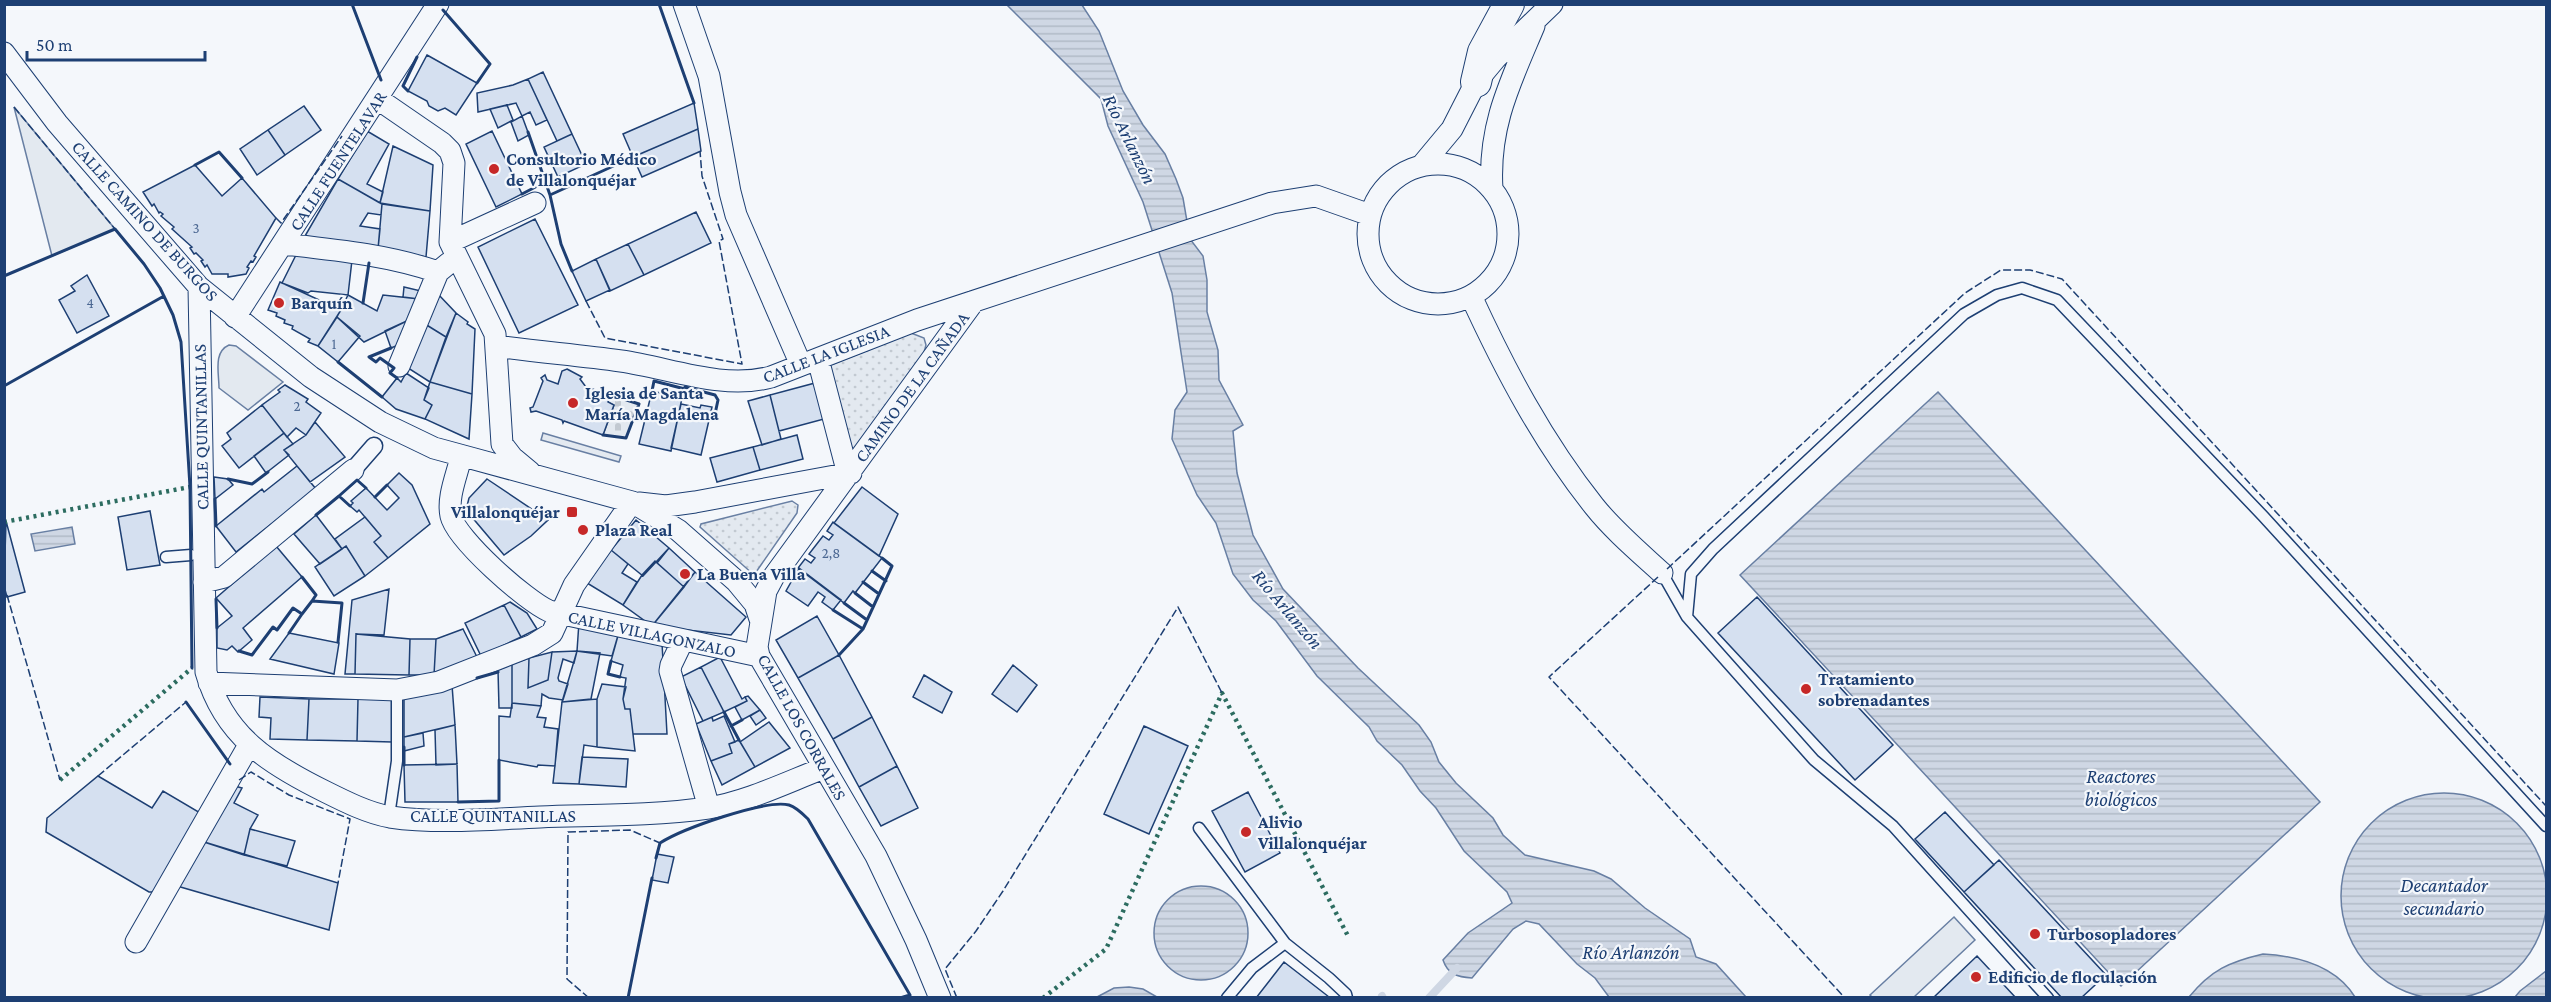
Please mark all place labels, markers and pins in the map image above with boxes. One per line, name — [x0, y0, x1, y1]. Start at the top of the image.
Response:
place label: Consultorio Médico de Villalonquéjar — [506, 149, 657, 191]
marker: Consultorio Médico de Villalonquéjar — [487, 162, 501, 176]
place label: Barquín — [291, 293, 353, 313]
marker: Barquín — [272, 296, 286, 310]
place label: Iglesia de Santa María Magdalena — [585, 383, 719, 424]
marker: Iglesia de Santa María Magdalena — [566, 396, 580, 410]
place label: Villalonquéjar — [450, 502, 560, 523]
marker: Villalonquéjar — [565, 505, 579, 519]
place label: Plaza Real — [595, 520, 673, 540]
marker: Plaza Real — [576, 523, 590, 537]
place label: La Buena Villa — [697, 564, 806, 584]
marker: La Buena Villa — [678, 567, 692, 581]
place label: Tratamiento sobrenadantes — [1818, 669, 1930, 710]
marker: Tratamiento sobrenadantes — [1799, 682, 1813, 696]
place label: Alivio Villalonquéjar — [1257, 812, 1367, 854]
marker: Alivio Villalonquéjar — [1239, 825, 1253, 839]
place label: Turbosopladores — [2047, 924, 2176, 944]
marker: Turbosopladores — [2028, 927, 2042, 941]
place label: Edificio de floculación — [1988, 967, 2158, 987]
marker: Edificio de floculación — [1969, 970, 1983, 984]

